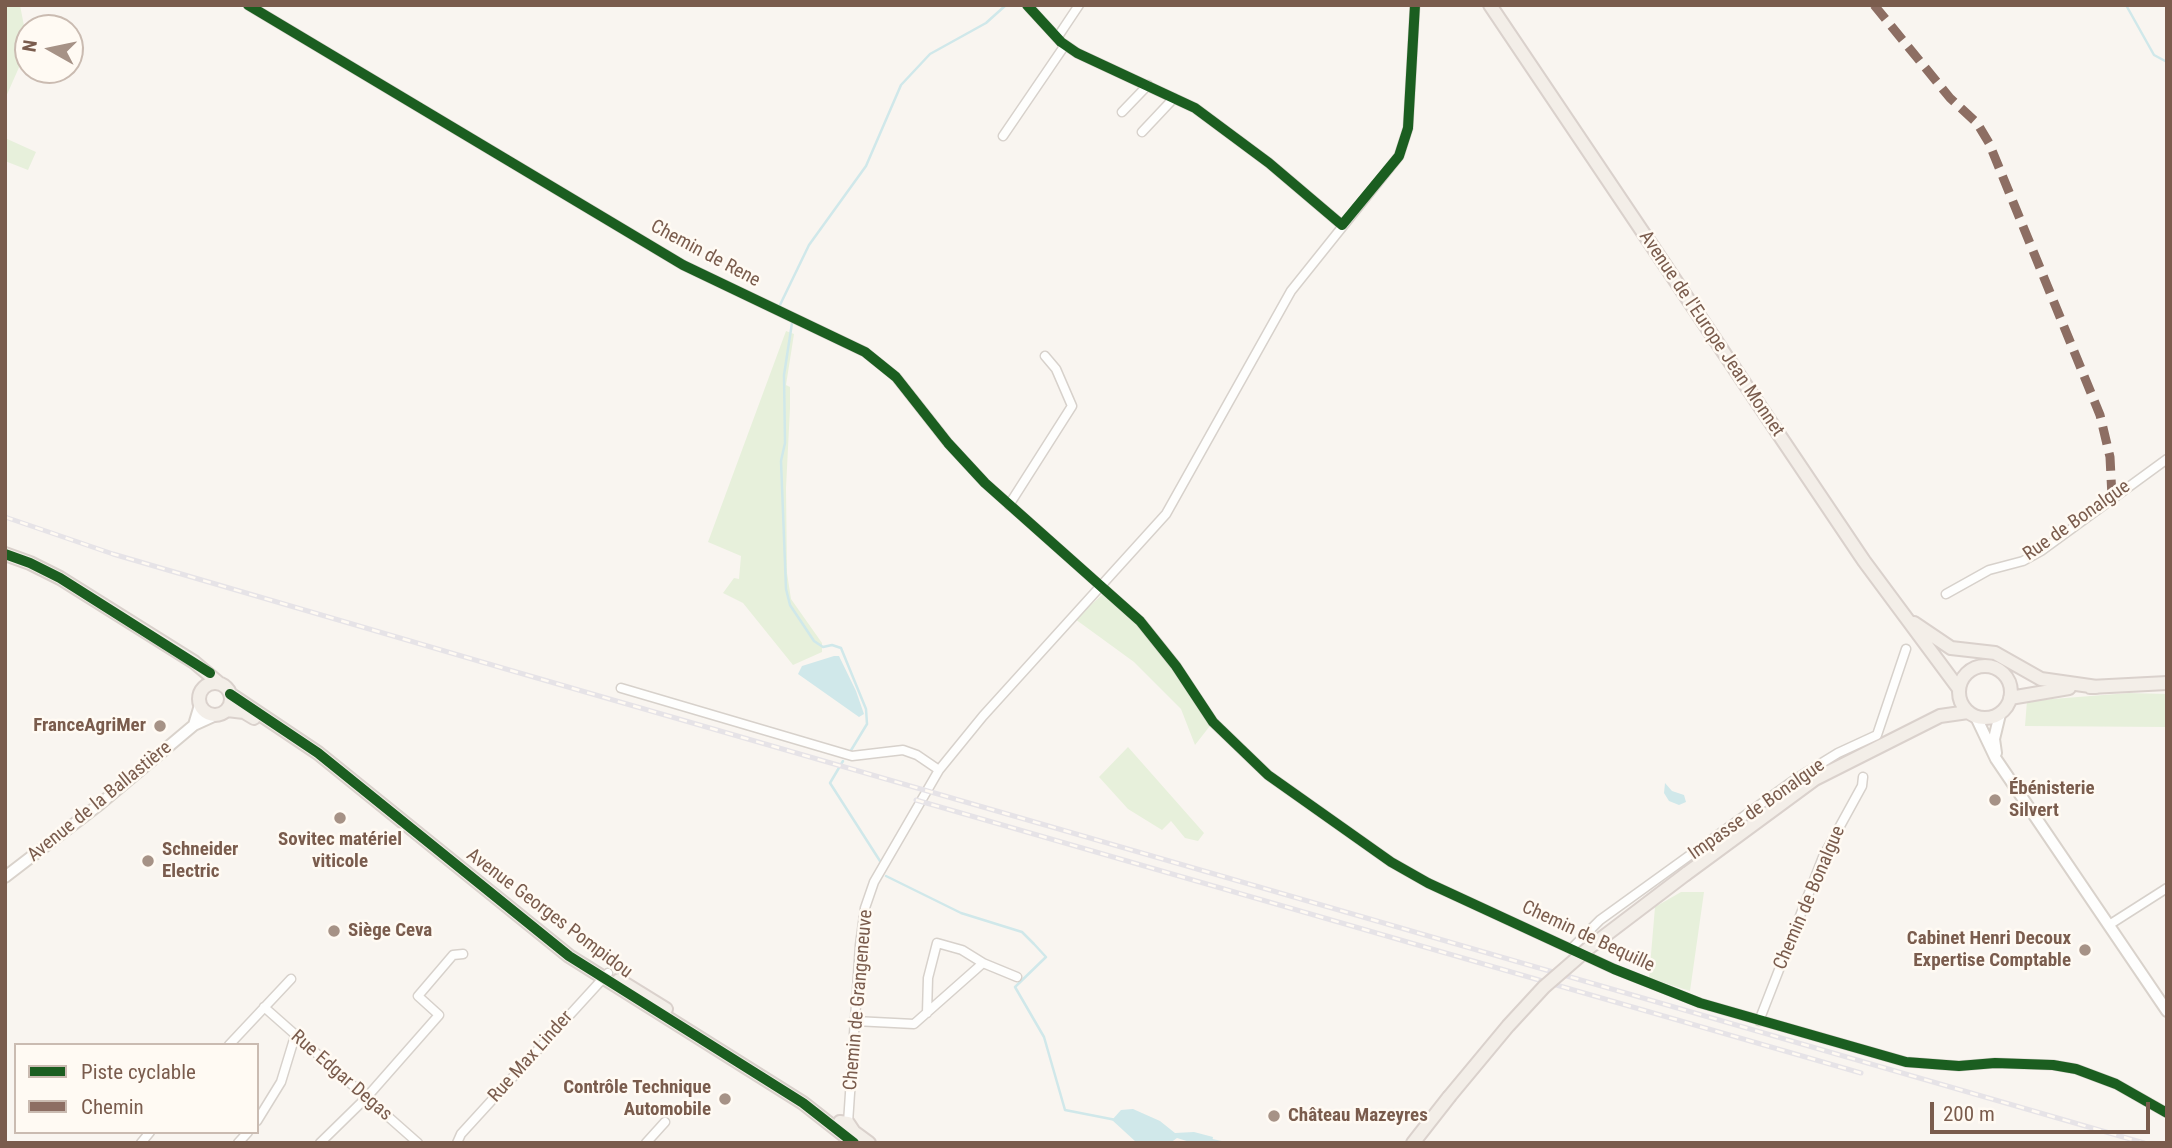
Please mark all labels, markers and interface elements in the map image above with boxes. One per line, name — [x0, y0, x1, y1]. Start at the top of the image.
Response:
north arrow — [14, 14, 84, 84]
text: N — [17, 38, 42, 54]
street label: Chemin de Rene — [646, 216, 764, 292]
street label: Avenue de l'Europe Jean Monnet — [1634, 227, 1788, 441]
street label: Rue de Bonalgue — [2019, 476, 2135, 566]
place label: FranceAgriMer — [33, 715, 146, 737]
marker: FranceAgriMer — [152, 718, 168, 734]
street label: Avenue de la Ballastière — [23, 737, 177, 867]
street label: Impasse de Bonalgue — [1685, 755, 1829, 865]
place label: Ébénisterie Silvert — [2009, 778, 2095, 822]
marker: Ébénisterie Silvert — [1987, 792, 2003, 808]
marker: Sovitec matériel viticole — [332, 810, 348, 826]
street label: Chemin de Bonalgue — [1769, 823, 1851, 973]
place label: Sovitec matériel viticole — [278, 829, 402, 873]
place label: Schneider Electric — [162, 839, 238, 883]
street label: Avenue Georges Pompidou — [462, 844, 636, 984]
marker: Schneider Electric — [140, 853, 156, 869]
street label: Chemin de Bequille — [1518, 896, 1658, 978]
street label: Chemin de Grangeneuve — [840, 909, 878, 1091]
place label: Siège Ceva — [348, 920, 432, 942]
marker: Siège Ceva — [326, 923, 342, 939]
place label: Cabinet Henri Decoux Expertise Comptable — [1907, 928, 2071, 972]
marker: Cabinet Henri Decoux Expertise Comptable — [2077, 942, 2093, 958]
street label: Rue Max Linder — [484, 1006, 578, 1108]
street label: Rue Edgar Degas — [286, 1026, 396, 1126]
legend — [14, 1043, 259, 1134]
text: Piste cyclable — [81, 1060, 196, 1084]
place label: Contrôle Technique Automobile — [563, 1077, 711, 1121]
scale bar — [1934, 1088, 2154, 1132]
marker: Contrôle Technique Automobile — [717, 1091, 733, 1107]
text: Chemin — [81, 1095, 144, 1119]
text: 200 m — [1943, 1102, 1995, 1126]
place label: Château Mazeyres — [1288, 1105, 1428, 1127]
marker: Château Mazeyres — [1266, 1108, 1282, 1124]

